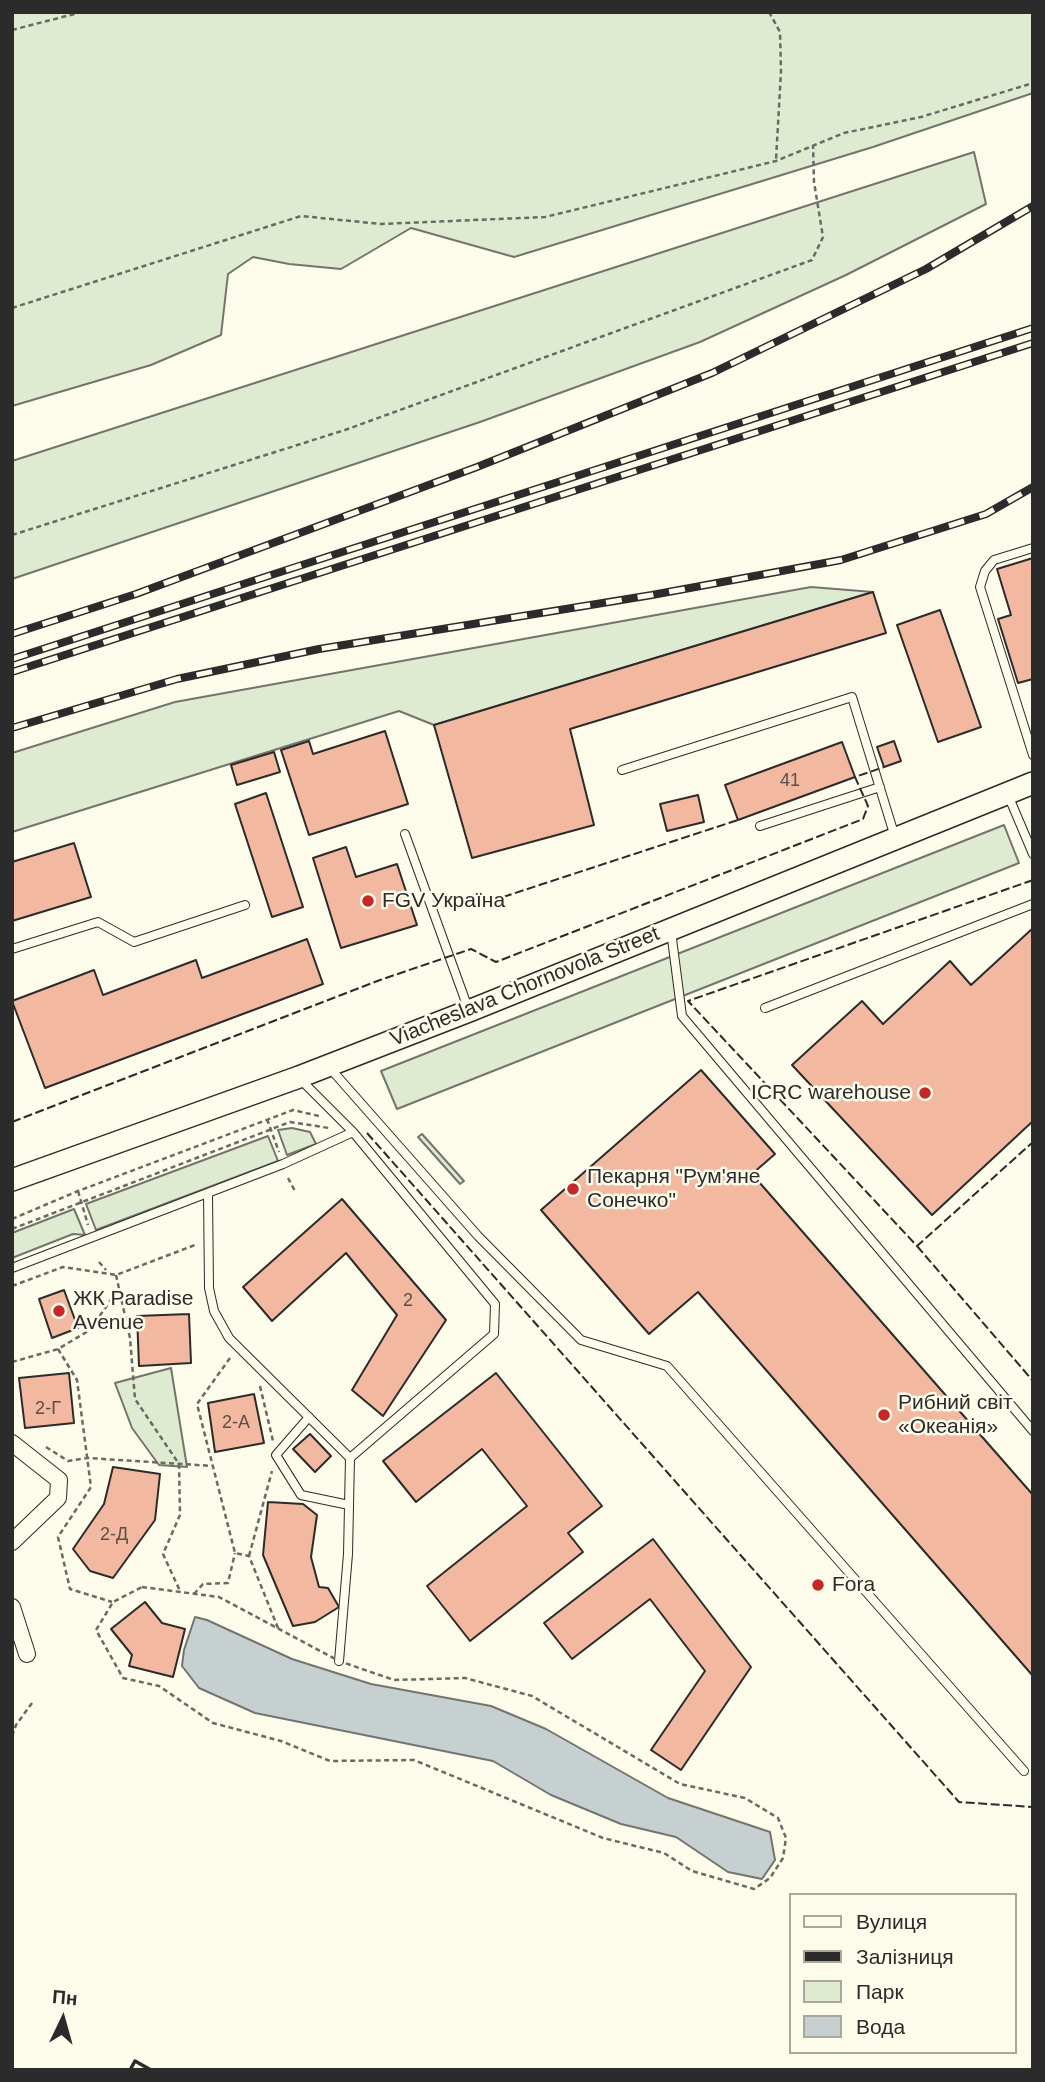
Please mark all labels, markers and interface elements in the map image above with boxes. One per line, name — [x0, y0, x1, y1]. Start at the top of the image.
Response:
house number: 41 — [780, 770, 800, 792]
place label: FGV Україна — [382, 888, 505, 914]
marker: FGV Україна — [360, 893, 376, 909]
street label: Viacheslava Chornovola Street — [387, 921, 663, 1053]
place label: ICRC warehouse — [751, 1080, 911, 1106]
marker: ICRC warehouse — [917, 1085, 933, 1101]
place label: Пекарня "Рум'яне Сонечко" — [587, 1164, 760, 1214]
marker: Пекарня "Рум'яне Сонечко" — [565, 1181, 581, 1197]
place label: ЖК Paradise Avenue — [73, 1286, 193, 1336]
house number: 2 — [403, 1290, 413, 1312]
marker: ЖК Paradise Avenue — [51, 1303, 67, 1319]
place label: Рибний світ «Океанія» — [898, 1390, 1013, 1440]
house number: 2-Г — [35, 1398, 61, 1420]
marker: Рибний світ «Океанія» — [876, 1407, 892, 1423]
house number: 2-А — [222, 1412, 250, 1434]
house number: 2-Д — [100, 1524, 128, 1546]
place label: Fora — [832, 1572, 875, 1598]
marker: Fora — [810, 1577, 826, 1593]
legend — [790, 1893, 1017, 2054]
text: Вулиця — [856, 1910, 927, 1933]
text: Залізниця — [856, 1945, 954, 1968]
text: Парк — [856, 1980, 904, 2003]
north arrow — [28, 1984, 98, 2054]
text: Пн — [51, 1986, 78, 2009]
text: Вода — [856, 2015, 905, 2038]

